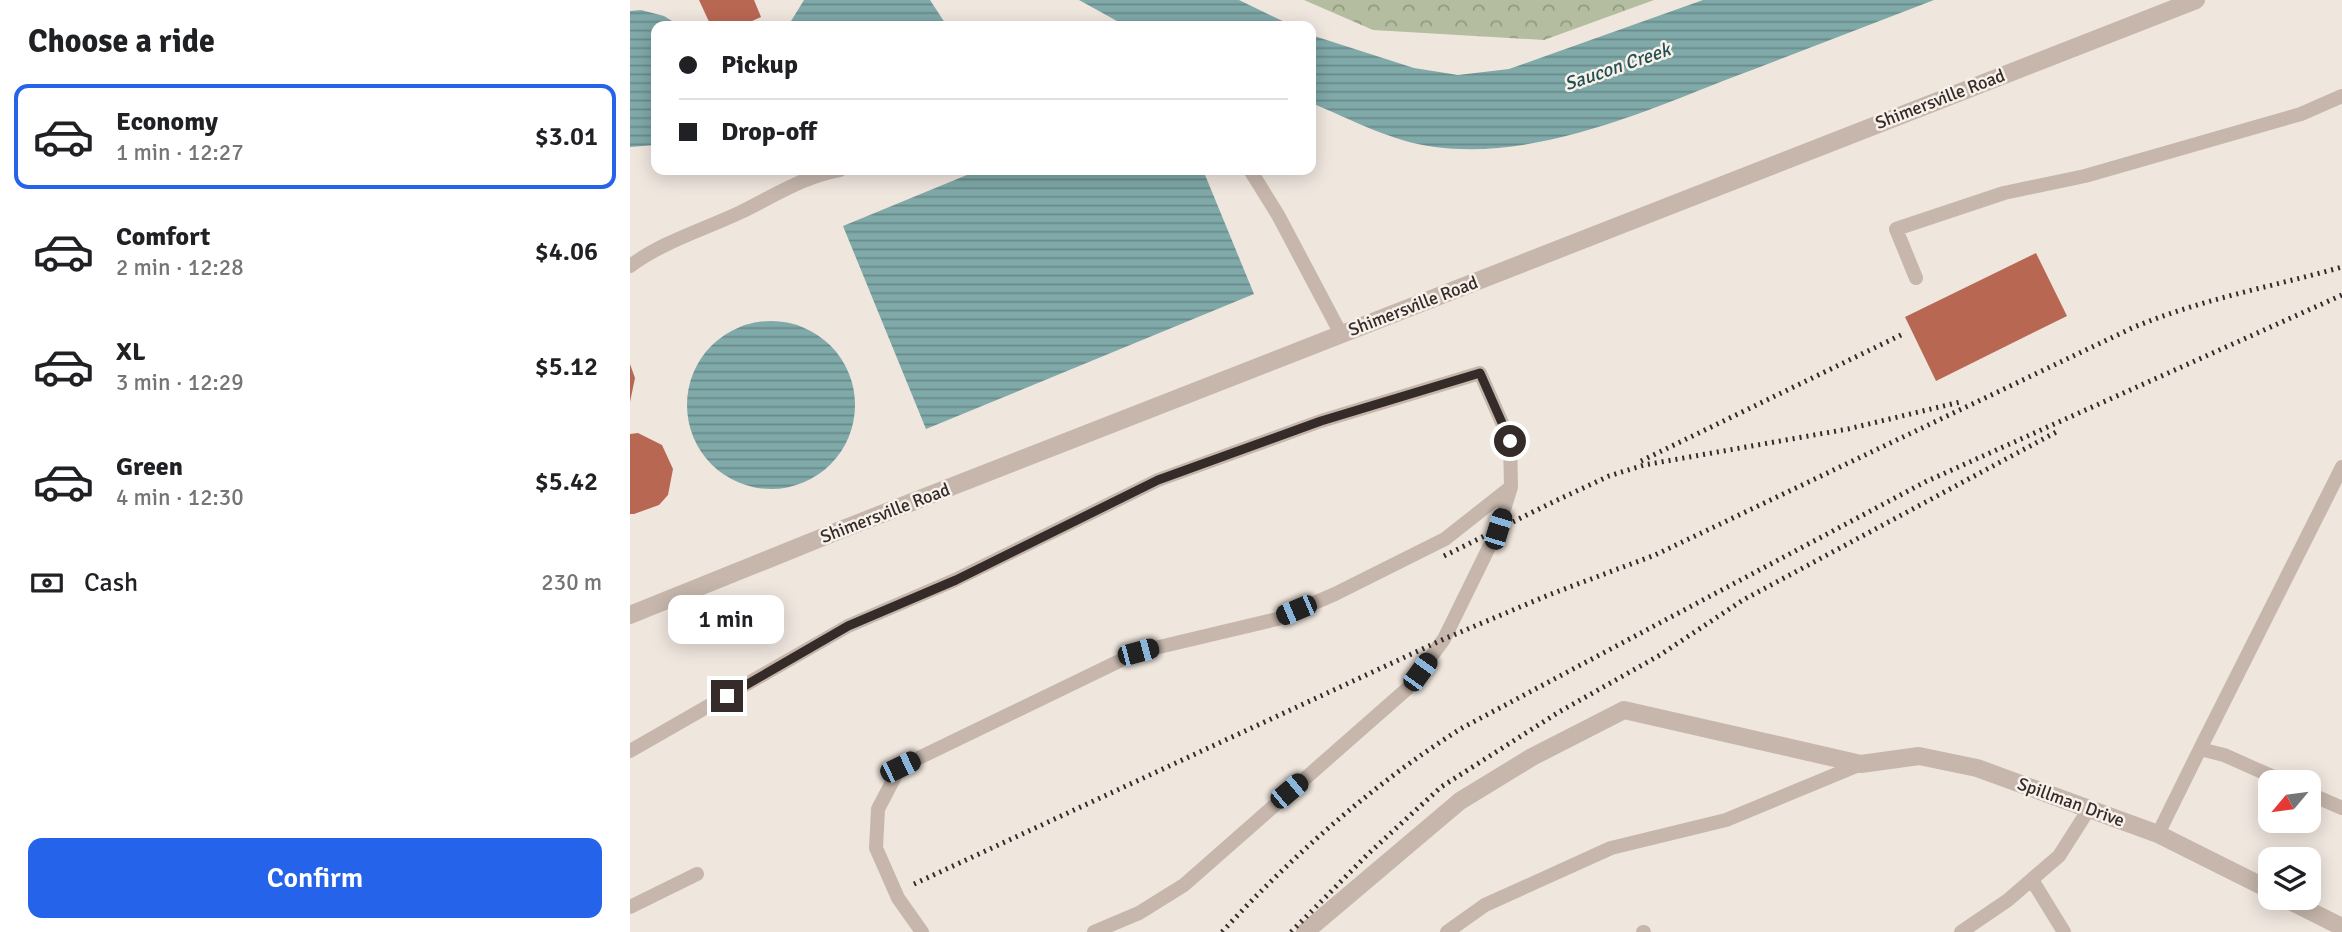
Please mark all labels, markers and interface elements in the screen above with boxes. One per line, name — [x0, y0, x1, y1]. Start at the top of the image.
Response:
text: Choose a ride — [28, 22, 215, 61]
water label: Saucon Creek — [1561, 37, 1675, 96]
text: Pickup — [721, 49, 798, 81]
street label: Shimersville Road — [1872, 64, 2008, 134]
icon: car — [32, 105, 95, 168]
text: Economy — [116, 106, 218, 138]
text: Drop-off — [721, 116, 817, 148]
text: $3.01 — [535, 121, 598, 153]
text: 1 min · 12:27 — [116, 138, 244, 167]
icon: car — [32, 220, 95, 283]
text: Comfort — [116, 221, 210, 253]
text: $4.06 — [535, 236, 598, 268]
text: 2 min · 12:28 — [116, 253, 244, 282]
street label: Shimersville Road — [1345, 271, 1481, 341]
icon: car — [32, 335, 95, 398]
text: XL — [116, 336, 146, 368]
text: $5.12 — [535, 351, 598, 383]
text: 3 min · 12:29 — [116, 368, 244, 397]
route start — [1494, 425, 1526, 457]
icon: car — [32, 450, 95, 513]
text: Green — [116, 451, 183, 483]
text: $5.42 — [535, 466, 598, 498]
street label: Shimersville Road — [817, 478, 953, 548]
text: 4 min · 12:30 — [116, 483, 244, 512]
car — [1482, 506, 1515, 552]
icon: cash — [28, 564, 66, 602]
text: Cash — [84, 567, 138, 599]
text: 230 m — [541, 568, 602, 597]
car — [1273, 592, 1320, 628]
callout: 1 min — [669, 594, 785, 644]
text: 1 min — [698, 605, 754, 634]
car — [1115, 636, 1162, 668]
car — [1400, 649, 1441, 695]
route end — [711, 680, 743, 712]
car — [877, 748, 924, 786]
car — [1267, 769, 1312, 813]
north arrow — [2258, 770, 2320, 833]
map controls — [2258, 770, 2321, 910]
street label: Spillman Drive — [2014, 772, 2128, 832]
button: Confirm — [28, 838, 602, 918]
button: layers — [2258, 847, 2321, 910]

